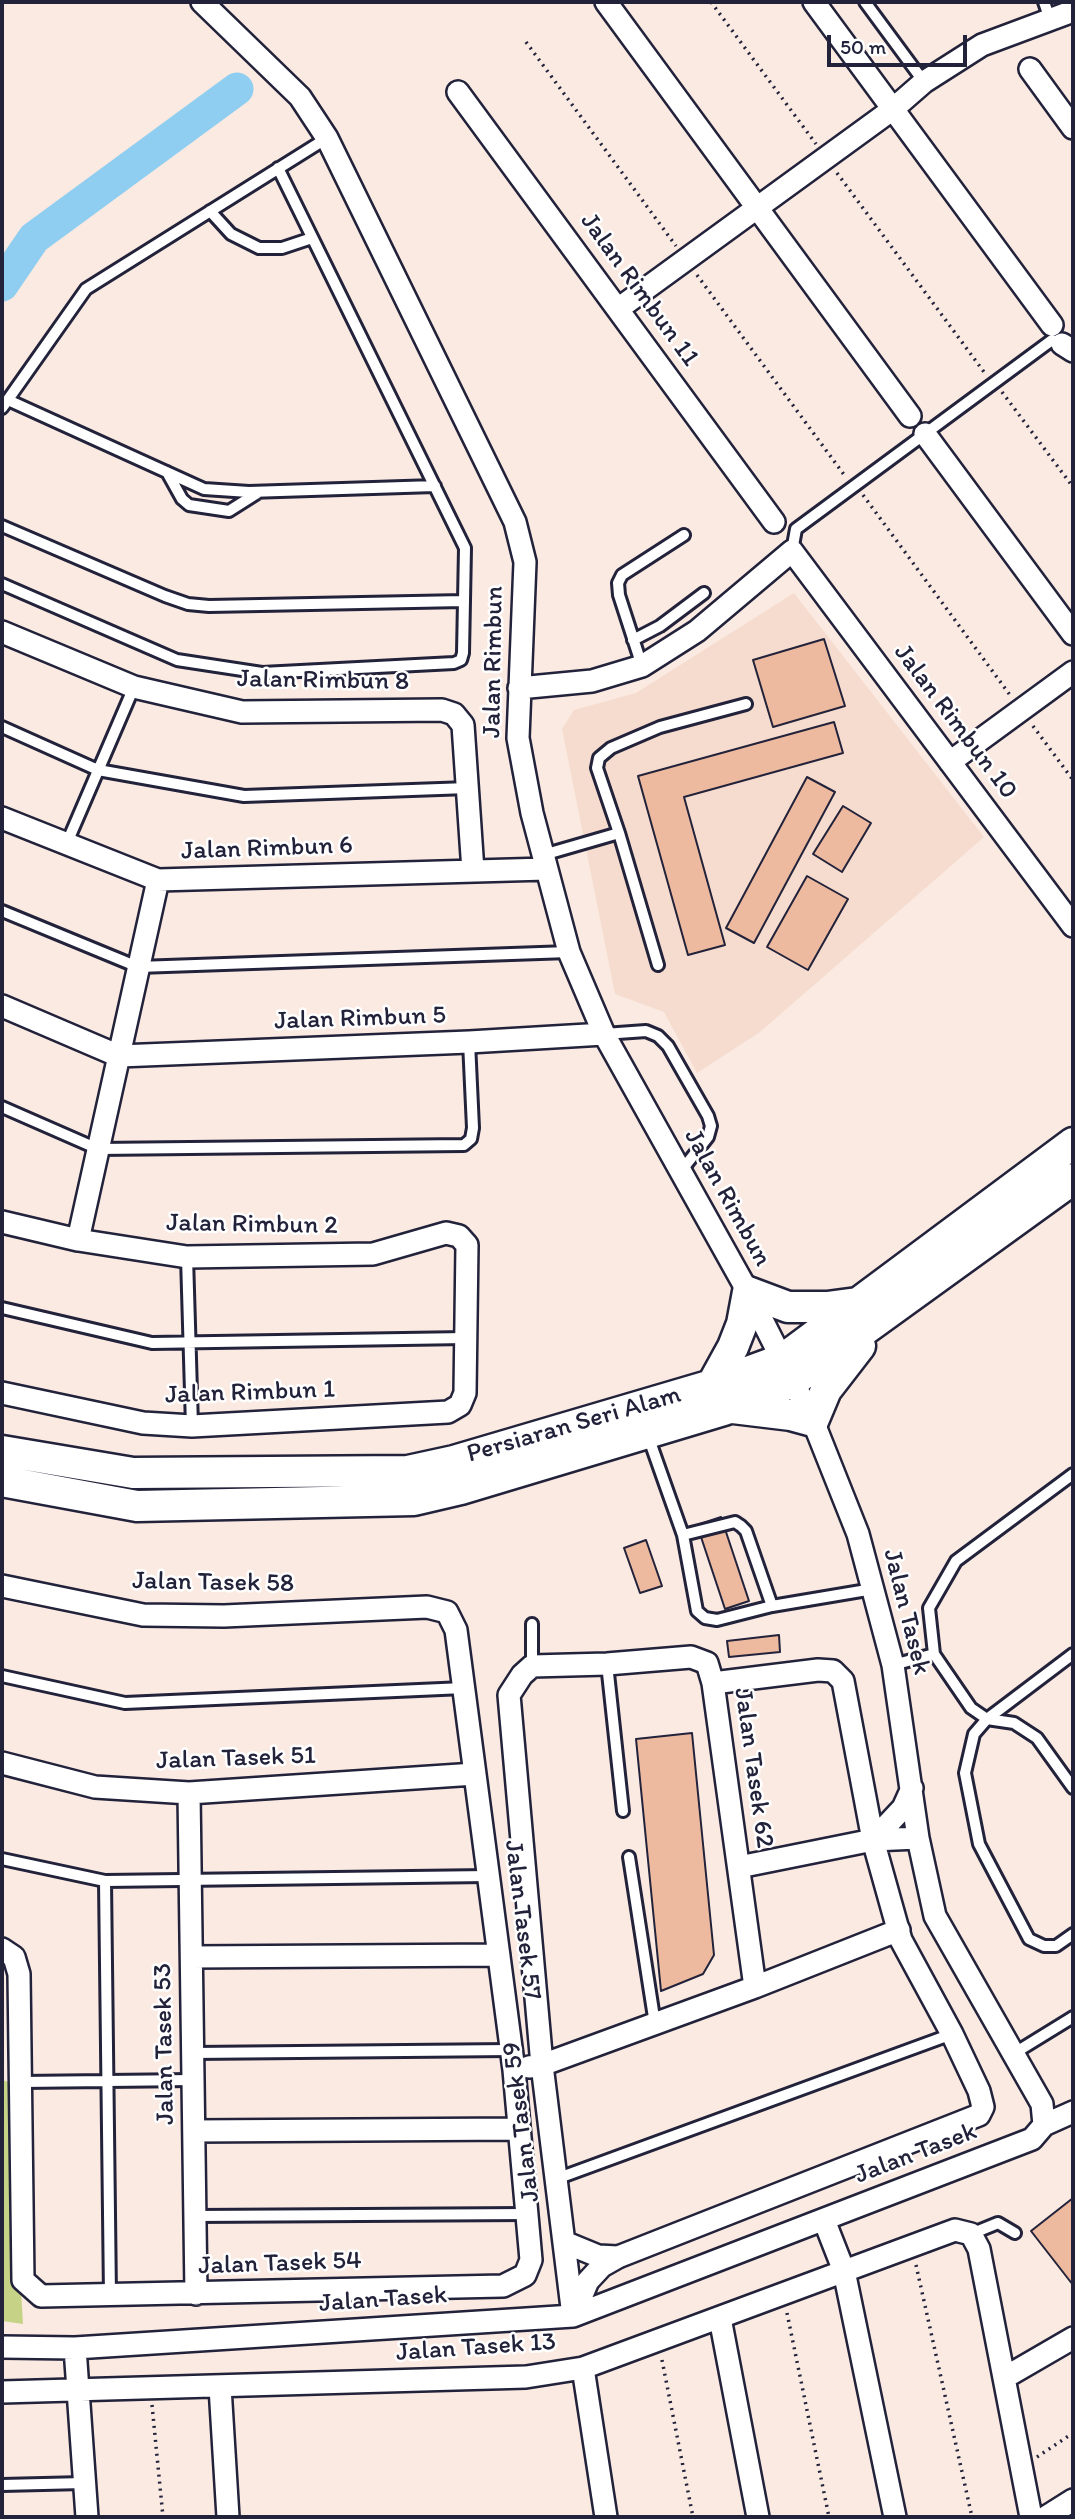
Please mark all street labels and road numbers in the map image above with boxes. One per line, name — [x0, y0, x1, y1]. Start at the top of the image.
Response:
street label: Jalan Rimbun 11 — [573, 207, 705, 373]
street label: Jalan Rimbun — [477, 586, 511, 738]
street label: Jalan Rimbun 10 — [887, 638, 1023, 806]
street label: Jalan Rimbun 8 — [237, 664, 409, 698]
street label: Jalan Rimbun 6 — [181, 830, 353, 868]
street label: Jalan Rimbun 5 — [274, 1000, 446, 1038]
street label: Jalan Rimbun — [676, 1124, 778, 1272]
street label: Jalan Rimbun 2 — [166, 1208, 338, 1242]
street label: Jalan Rimbun 1 — [164, 1374, 336, 1412]
street label: Persiaran Seri Alam — [463, 1380, 685, 1470]
street label: Jalan Tasek — [875, 1546, 937, 1678]
street label: Jalan Tasek 58 — [132, 1566, 294, 1600]
street label: Jalan Tasek 62 — [726, 1686, 780, 1850]
street label: Jalan Tasek 51 — [156, 1741, 316, 1777]
street label: Jalan Tasek 57 — [497, 1838, 547, 2002]
street label: Jalan Tasek 53 — [148, 1963, 182, 2125]
street label: Jalan Tasek 59 — [497, 2040, 547, 2204]
street label: Jalan Tasek — [851, 2116, 981, 2192]
street label: Jalan Tasek 54 — [198, 2246, 362, 2282]
street label: Jalan Tasek — [318, 2280, 448, 2320]
street label: Jalan Tasek 13 — [395, 2327, 557, 2369]

